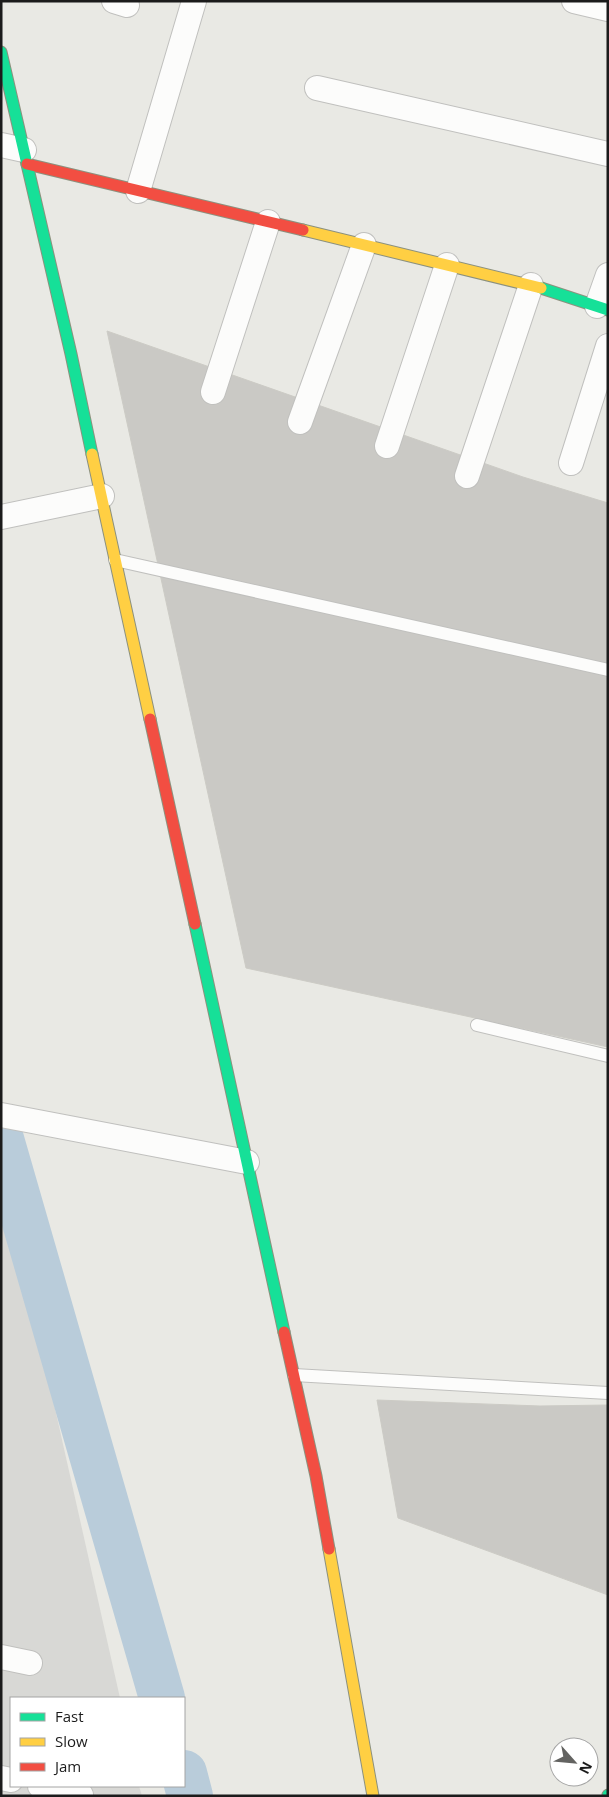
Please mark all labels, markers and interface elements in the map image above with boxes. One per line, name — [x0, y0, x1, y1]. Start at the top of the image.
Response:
legend — [10, 1697, 185, 1787]
text: Fast — [55, 1706, 84, 1726]
text: Slow — [55, 1731, 88, 1751]
north arrow — [549, 1737, 599, 1787]
text: Jam — [53, 1756, 81, 1776]
text: N — [575, 1759, 597, 1778]

